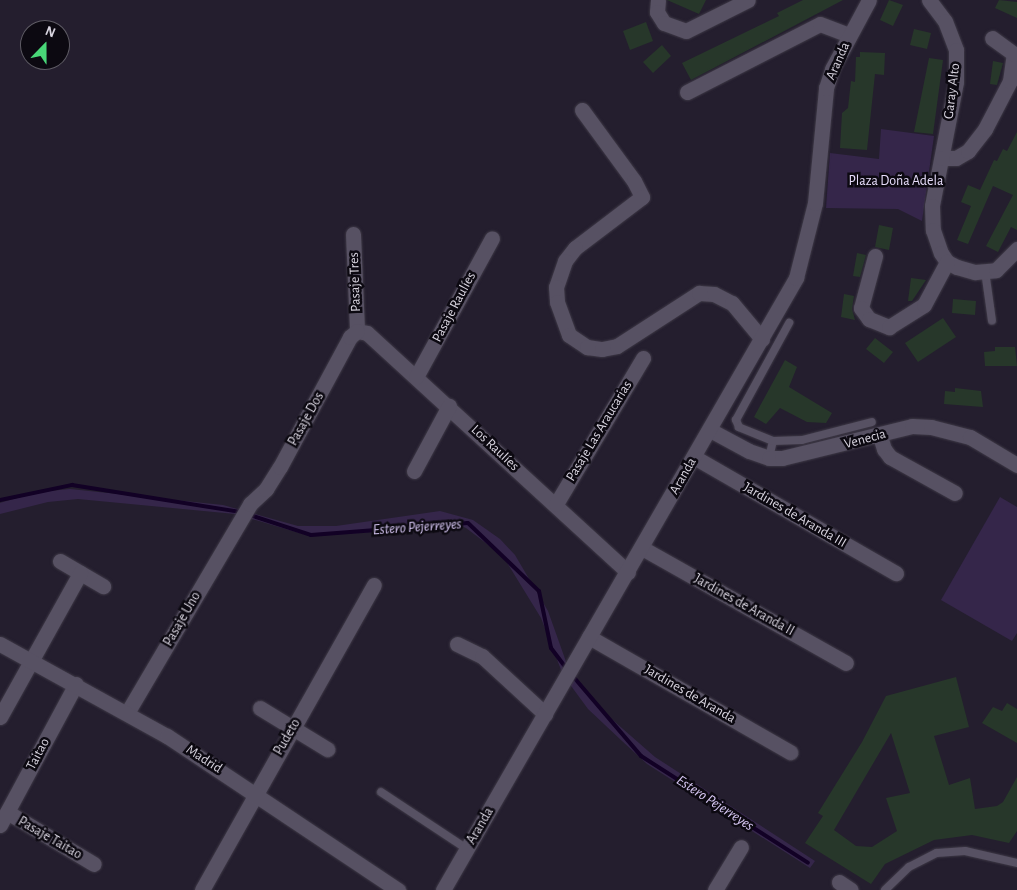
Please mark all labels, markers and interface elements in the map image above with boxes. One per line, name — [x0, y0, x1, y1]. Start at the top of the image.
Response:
north arrow — [20, 20, 70, 70]
text: N — [43, 24, 57, 40]
street label: Aranda — [822, 39, 854, 83]
street label: Garay Alto — [940, 62, 964, 120]
park label: Plaza Doña Adela — [848, 173, 944, 189]
street label: Pasaje Tres — [346, 252, 364, 312]
street label: Pasaje Raulíes — [428, 269, 480, 345]
street label: Pasaje Las Araucarias — [562, 378, 636, 484]
street label: Pasaje Dos — [284, 389, 328, 449]
street label: Los Raulíes — [467, 422, 523, 474]
street label: Venecia — [842, 425, 888, 453]
street label: Aranda — [666, 455, 700, 497]
street label: Jardines de Aranda III — [741, 479, 849, 551]
water label: Estero Pejerreyes — [372, 515, 462, 539]
street label: Jardines de Aranda II — [691, 570, 797, 640]
street label: Pasaje Uno — [160, 589, 204, 649]
street label: Jardines de Aranda — [641, 661, 739, 727]
street label: Pudeto — [270, 716, 304, 758]
street label: Taitao — [23, 735, 53, 773]
street label: Madrid — [183, 741, 225, 777]
water label: Estero Pejerreyes — [673, 771, 757, 835]
street label: Aranda — [463, 805, 497, 847]
street label: Pasaje Taitao — [15, 813, 85, 863]

